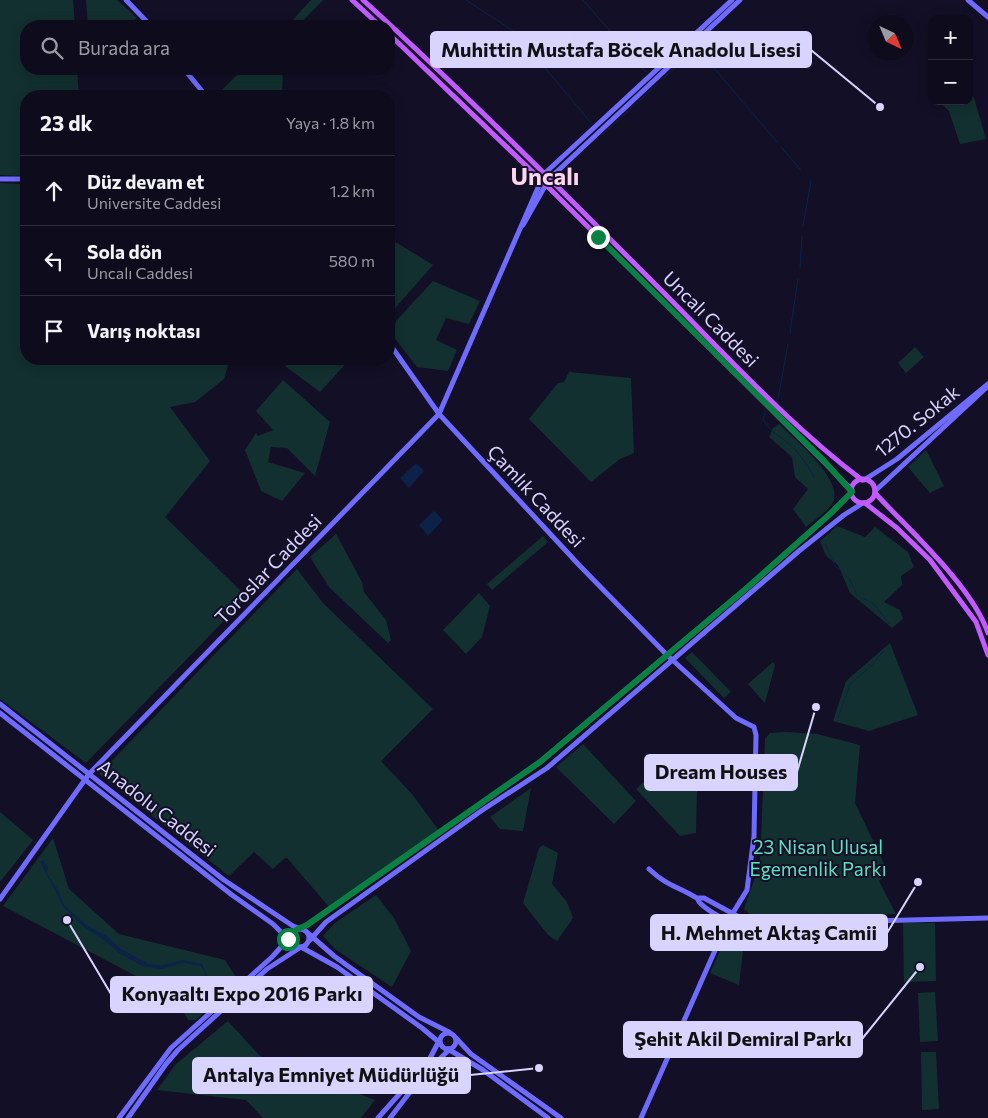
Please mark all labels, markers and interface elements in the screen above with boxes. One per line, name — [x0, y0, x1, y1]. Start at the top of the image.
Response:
north arrow — [868, 15, 913, 60]
map controls — [928, 15, 973, 105]
button: + — [928, 15, 973, 60]
search box — [20, 20, 395, 75]
callout: Muhittin Mustafa Böcek Anadolu Lisesi — [431, 32, 811, 67]
icon: search — [38, 34, 66, 62]
text: Burada ara — [78, 36, 170, 59]
text: Muhittin Mustafa Böcek Anadolu Lisesi — [441, 37, 801, 61]
button: − — [928, 60, 973, 105]
text: 23 dk — [40, 110, 93, 135]
text: Yaya · 1.8 km — [286, 113, 375, 132]
district label: Uncalı — [511, 161, 579, 190]
text: Düz devam et — [87, 170, 204, 193]
icon: ahead — [40, 177, 68, 205]
text: 1.2 km — [330, 181, 375, 200]
text: Universite Caddesi — [87, 193, 221, 212]
route end — [587, 226, 610, 249]
text: Sola dön — [87, 240, 162, 263]
icon: left — [40, 247, 68, 275]
text: 580 m — [329, 251, 375, 270]
text: Uncalı Caddesi — [87, 263, 193, 282]
street label: Uncalı Caddesi — [659, 266, 764, 371]
icon: arrive — [40, 317, 68, 345]
text: Varış noktası — [87, 319, 200, 342]
street label: 1270. Sokak — [870, 380, 963, 462]
street label: Çamlık Caddesi — [483, 440, 590, 552]
street label: Toroslar Caddesi — [209, 509, 326, 628]
street label: Anadolu Caddesi — [94, 754, 221, 861]
callout: Dream Houses — [645, 755, 797, 790]
text: Dream Houses — [655, 759, 787, 783]
park label: 23 Nisan Ulusal Egemenlik Parkı — [749, 835, 887, 880]
callout: H. Mehmet Aktaş Camii — [651, 915, 887, 950]
text: H. Mehmet Aktaş Camii — [661, 920, 877, 944]
route start — [277, 928, 300, 951]
callout: Konyaaltı Expo 2016 Parkı — [111, 977, 372, 1012]
text: Konyaaltı Expo 2016 Parkı — [122, 981, 363, 1005]
callout: Şehit Akil Demiral Parkı — [624, 1022, 862, 1057]
text: Şehit Akil Demiral Parkı — [634, 1026, 852, 1050]
callout: Antalya Emniyet Müdürlüğü — [193, 1058, 470, 1093]
text: Antalya Emniyet Müdürlüğü — [203, 1062, 459, 1086]

